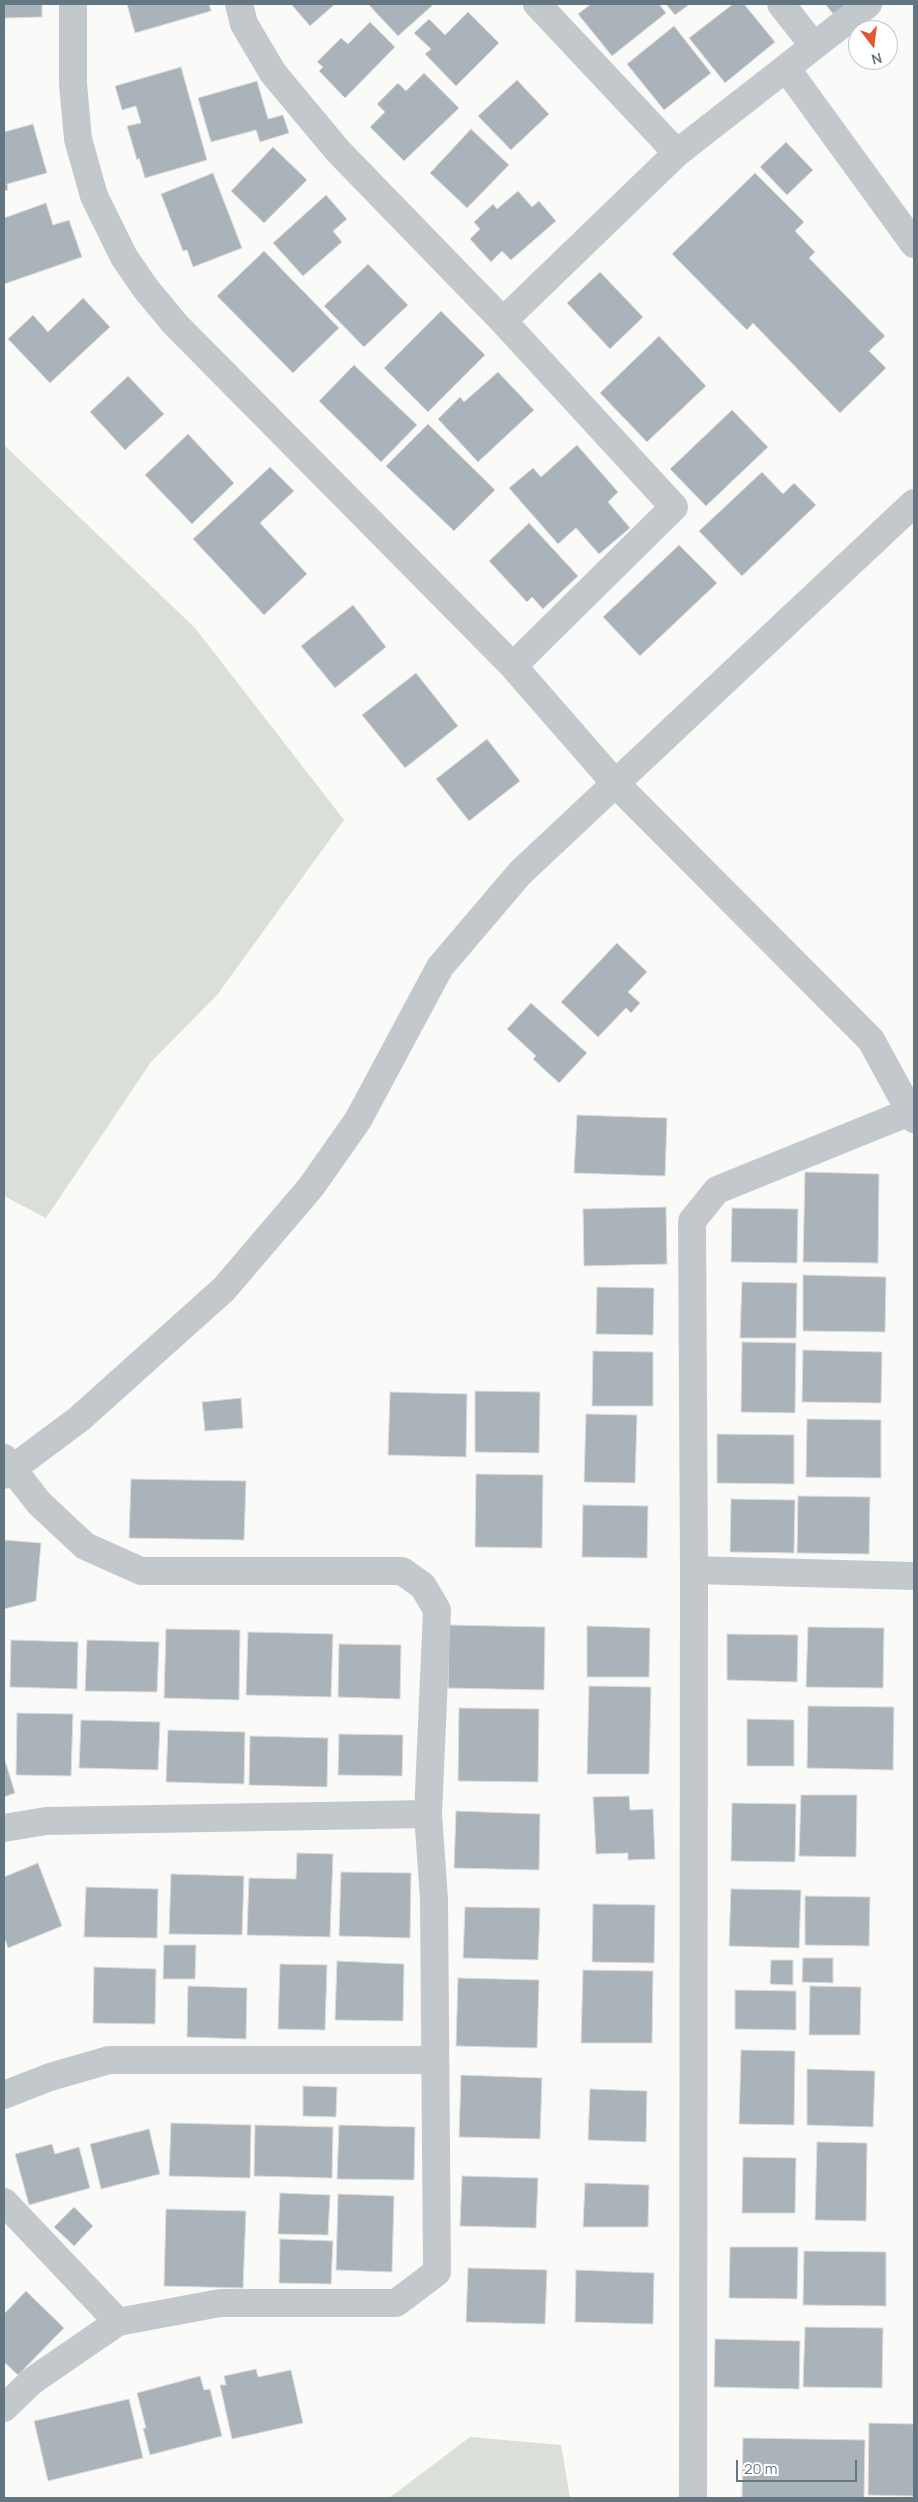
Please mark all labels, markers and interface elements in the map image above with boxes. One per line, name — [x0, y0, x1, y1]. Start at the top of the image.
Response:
north arrow — [848, 20, 898, 70]
text: N — [869, 49, 884, 69]
scale bar — [738, 2450, 859, 2482]
text: 20 m — [744, 2458, 777, 2479]

